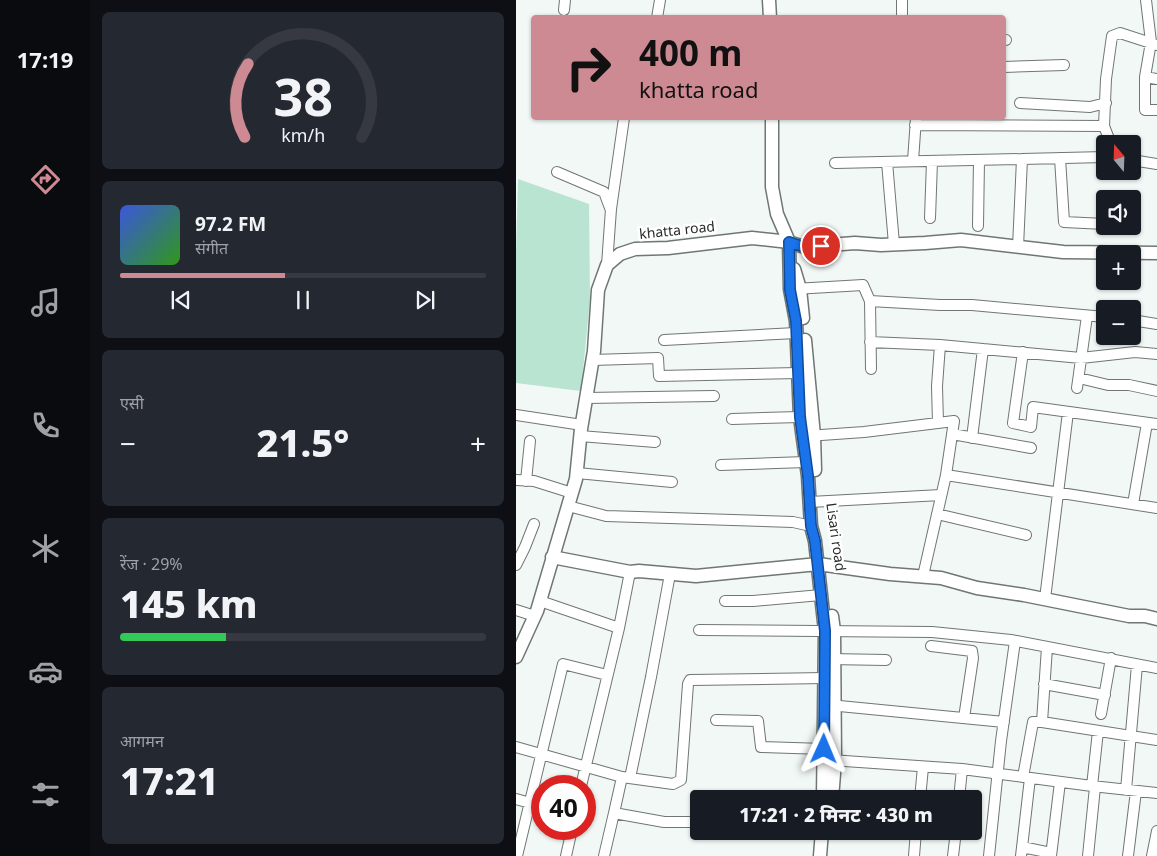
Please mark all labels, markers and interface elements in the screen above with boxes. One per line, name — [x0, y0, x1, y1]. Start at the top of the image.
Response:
text: 400 m — [639, 29, 742, 76]
icon: right — [556, 35, 621, 100]
text: 17:19 — [17, 44, 73, 74]
text: 38 — [273, 60, 333, 131]
text: khatta road — [639, 74, 758, 104]
text: km/h — [281, 123, 325, 147]
north arrow — [1096, 135, 1141, 180]
map controls — [1096, 135, 1141, 345]
icon: directions — [28, 162, 63, 197]
button: sound — [1096, 190, 1141, 235]
text: 97.2 FM — [195, 211, 266, 237]
street label: khatta road — [638, 216, 716, 243]
pin — [800, 225, 842, 267]
icon: arrive — [807, 232, 835, 260]
text: संगीत — [195, 237, 228, 259]
button: + — [1096, 245, 1141, 290]
icon: music — [28, 285, 63, 320]
icon: previous — [167, 286, 195, 314]
icon: pause — [289, 286, 317, 314]
icon: next — [411, 286, 439, 314]
button: − — [1096, 300, 1141, 345]
text: एसी — [120, 392, 144, 414]
icon: phone — [28, 408, 63, 443]
text: 21.5° — [257, 416, 349, 468]
text: − — [120, 424, 136, 462]
text: + — [470, 424, 486, 462]
street label: Lisari road — [822, 501, 851, 572]
icon: climate — [28, 531, 63, 566]
text: रेंज · 29% — [120, 553, 183, 575]
text: 145 km — [120, 577, 258, 629]
icon: car — [28, 654, 63, 689]
position arrow — [797, 722, 849, 774]
text: आगमन — [120, 730, 164, 752]
text: 17:21 — [120, 754, 219, 806]
speed limit sign: 40 — [531, 775, 596, 840]
icon: filters — [28, 777, 63, 812]
text: 17:21 · 2 मिनट · 430 m — [739, 802, 933, 828]

